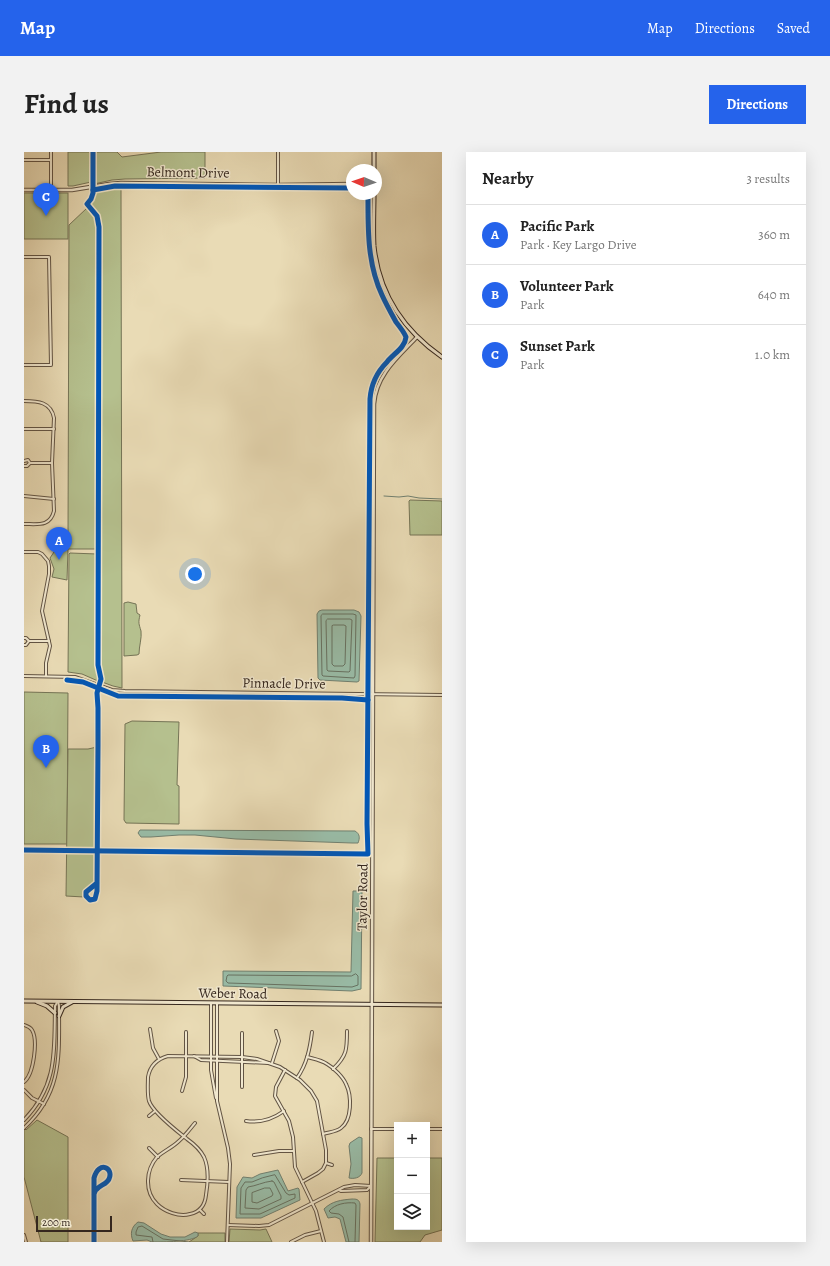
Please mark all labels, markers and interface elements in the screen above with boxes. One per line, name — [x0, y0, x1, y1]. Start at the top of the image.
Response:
text: Map — [20, 15, 55, 41]
text: Map — [647, 19, 673, 38]
text: Directions — [695, 19, 755, 38]
text: Saved — [777, 19, 810, 38]
text: Find us — [24, 85, 109, 123]
button: Directions — [709, 85, 806, 124]
street label: Belmont Drive — [146, 162, 230, 183]
north arrow — [346, 164, 382, 200]
text: Nearby — [482, 167, 533, 190]
text: 3 results — [746, 170, 790, 187]
pin: C — [33, 183, 59, 216]
text: Pacific Park — [520, 216, 594, 236]
text: A — [491, 226, 499, 243]
text: 360 m — [758, 226, 790, 243]
text: Park · Key Largo Drive — [520, 236, 636, 253]
text: Volunteer Park — [520, 276, 614, 296]
text: B — [491, 286, 499, 303]
text: 640 m — [758, 286, 790, 303]
text: Park — [520, 296, 544, 313]
text: Sunset Park — [520, 336, 595, 356]
text: C — [491, 346, 499, 363]
text: 1.0 km — [755, 346, 790, 363]
text: Park — [520, 356, 544, 373]
pin: A — [46, 527, 72, 560]
your location — [185, 564, 205, 584]
street label: Pinnacle Drive — [242, 673, 326, 694]
pin: B — [33, 735, 59, 768]
street label: Taylor Road — [352, 863, 373, 931]
street label: Weber Road — [197, 983, 268, 1004]
map controls — [394, 1122, 430, 1230]
button: + — [394, 1122, 430, 1158]
button: − — [394, 1158, 430, 1194]
button: layers — [394, 1194, 430, 1230]
scale bar — [36, 1214, 112, 1233]
text: 200 m — [42, 1215, 70, 1230]

